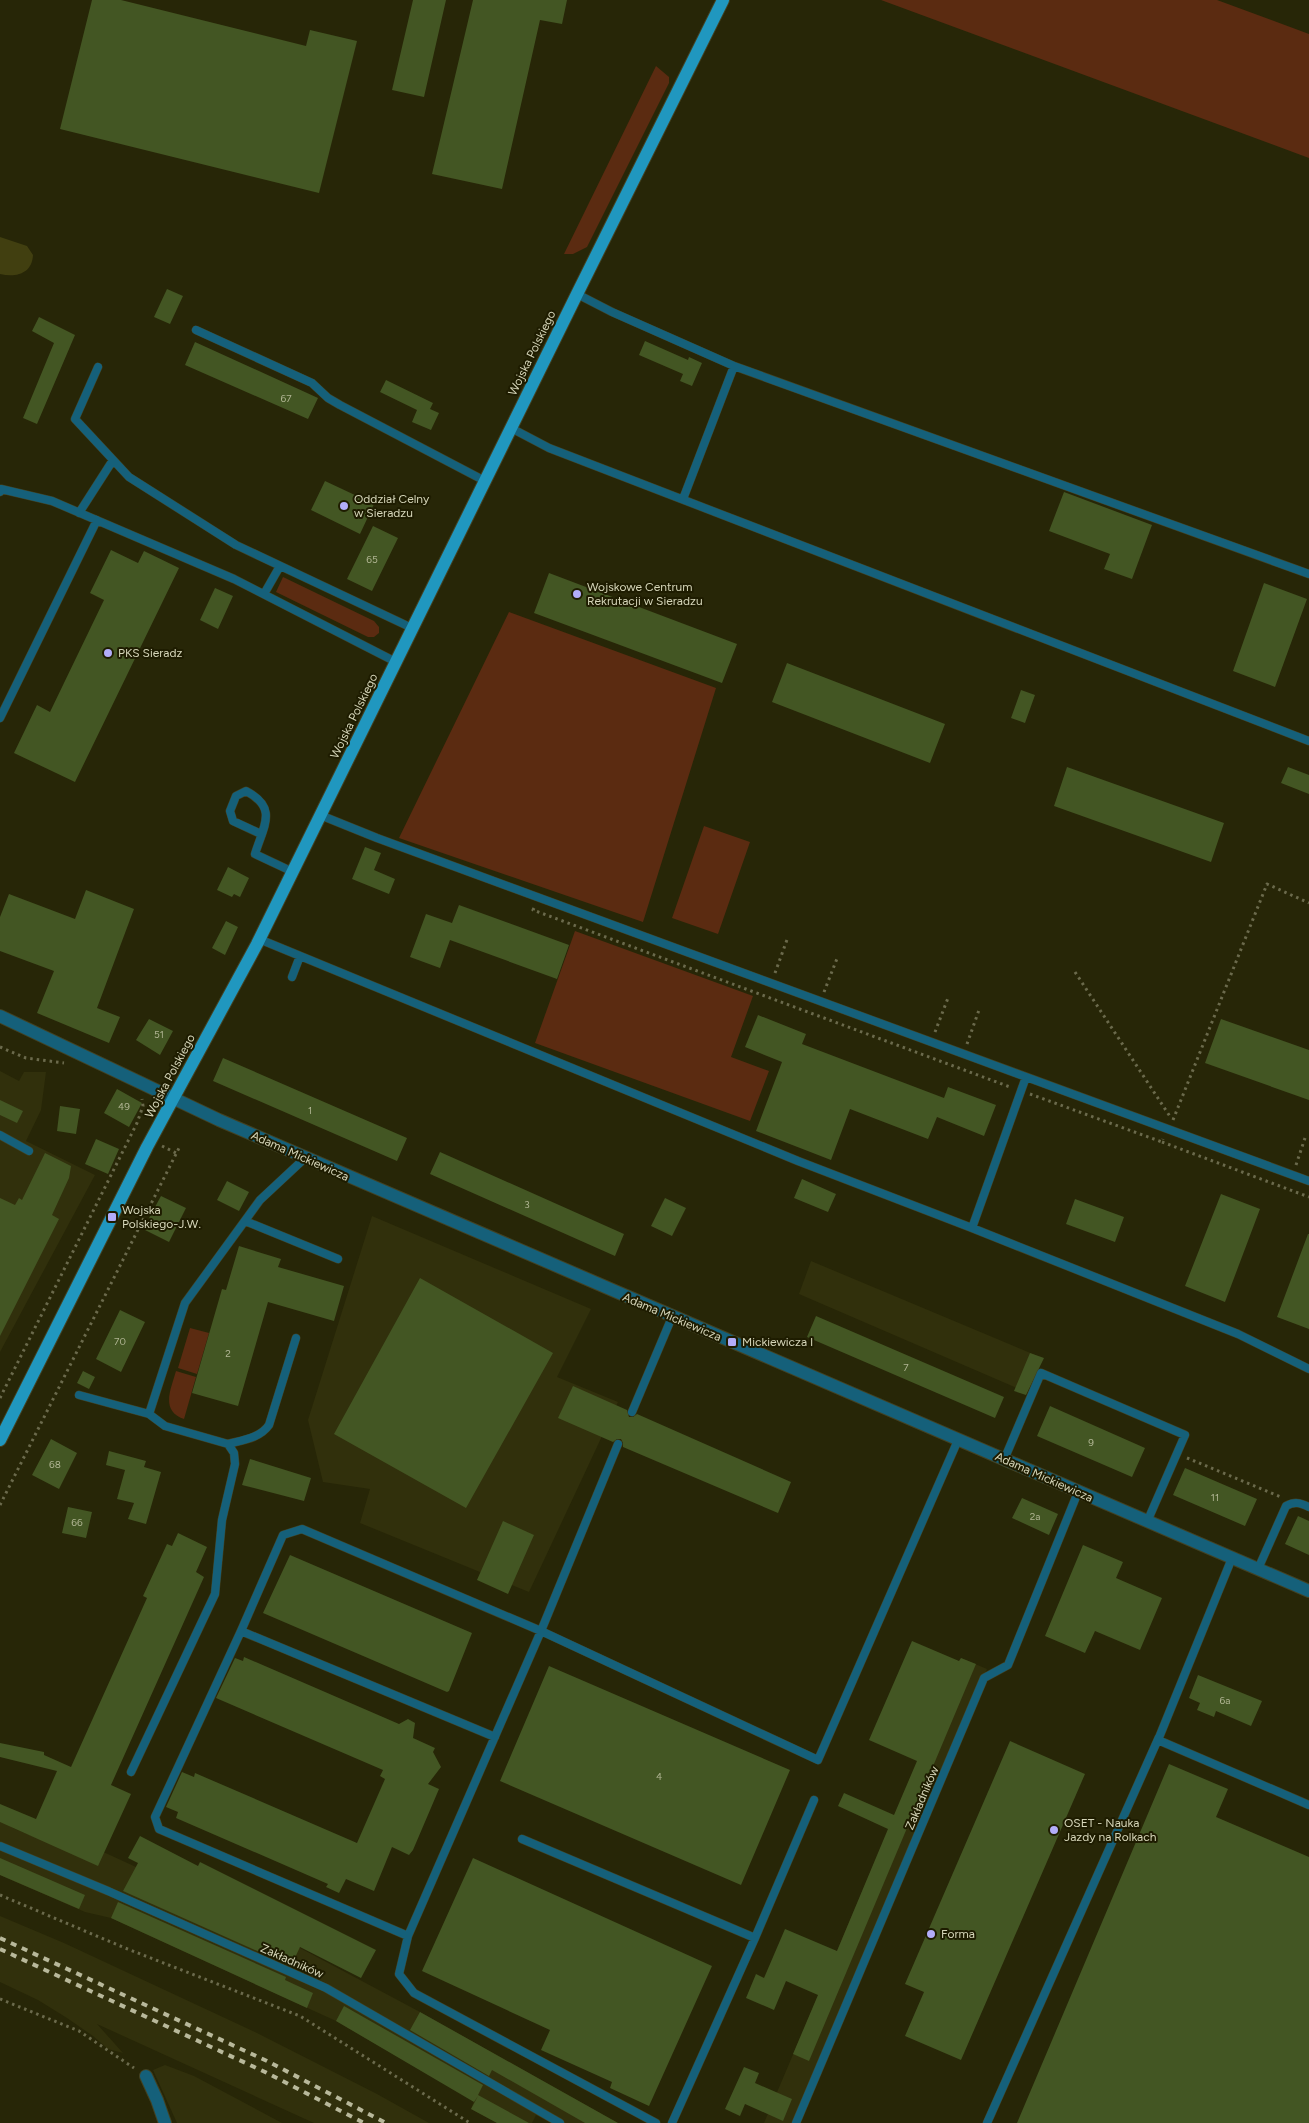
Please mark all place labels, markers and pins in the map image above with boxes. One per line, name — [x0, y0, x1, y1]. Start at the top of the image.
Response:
place label: Oddział Celny w Sieradzu — [354, 492, 430, 520]
marker: Oddział Celny w Sieradzu — [338, 500, 350, 512]
place label: Wojskowe Centrum Rekrutacji w Sieradzu — [587, 580, 703, 608]
marker: Wojskowe Centrum Rekrutacji w Sieradzu — [571, 588, 583, 600]
place label: PKS Sieradz — [118, 646, 183, 660]
marker: PKS Sieradz — [102, 647, 114, 659]
place label: Wojska Polskiego-J.W. — [122, 1203, 201, 1231]
marker: Wojska Polskiego-J.W. — [106, 1211, 118, 1223]
place label: Mickiewicza I — [742, 1335, 813, 1349]
marker: Mickiewicza I — [726, 1336, 738, 1348]
place label: OSET - Nauka Jazdy na Rolkach — [1064, 1816, 1157, 1844]
marker: OSET - Nauka Jazdy na Rolkach — [1048, 1824, 1060, 1836]
place label: Forma — [941, 1927, 975, 1941]
marker: Forma — [925, 1928, 937, 1940]

